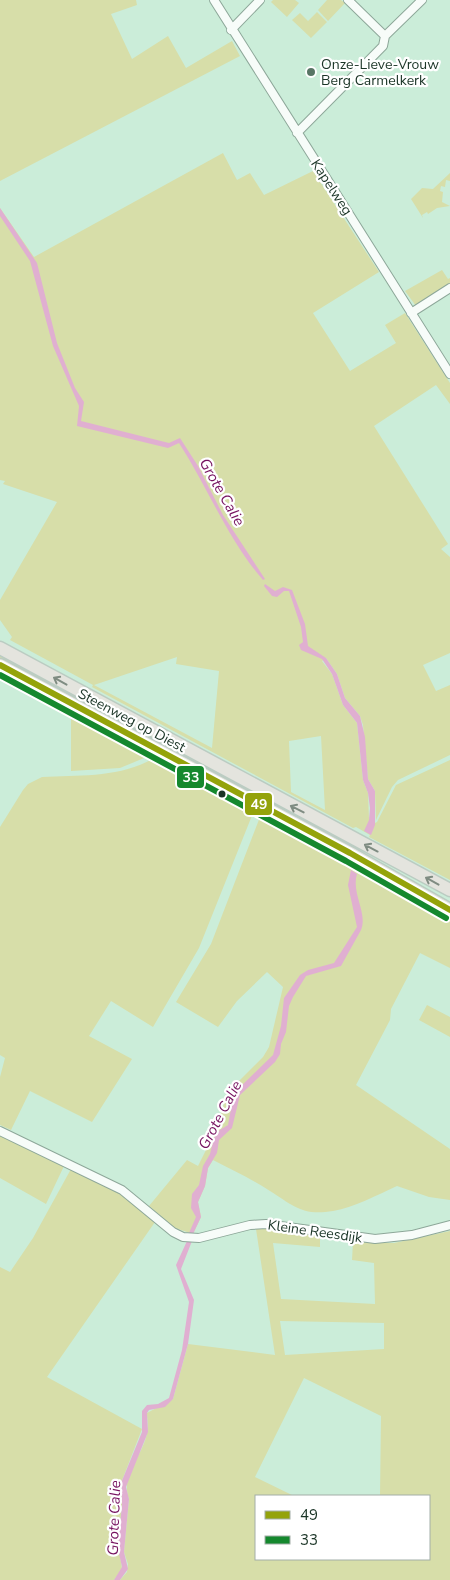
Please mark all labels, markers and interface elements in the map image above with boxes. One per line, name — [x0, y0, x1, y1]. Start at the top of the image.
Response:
place label: Onze-Lieve-Vrouw Berg Carmelkerk — [321, 55, 439, 90]
marker: Onze-Lieve-Vrouw Berg Carmelkerk — [305, 66, 317, 78]
street label: Kapelweg — [306, 156, 357, 219]
water label: Grote Calie — [195, 454, 249, 530]
one-way arrow — [52, 676, 67, 686]
street label: Steenweg op Diest — [75, 684, 189, 757]
line badge: 33 — [176, 765, 205, 789]
text: 33 — [183, 768, 199, 787]
unlabelled marker — [217, 789, 227, 799]
line badge: 49 — [244, 792, 273, 816]
text: 49 — [251, 795, 267, 814]
one-way arrow — [290, 804, 305, 814]
one-way arrow — [364, 843, 379, 852]
one-way arrow — [425, 875, 439, 885]
water label: Grote Calie — [194, 1077, 246, 1153]
street label: Kleine Reesdijk — [267, 1215, 364, 1248]
water label: Grote Calie — [103, 1480, 125, 1556]
legend — [255, 1495, 430, 1560]
text: 49 — [300, 1505, 318, 1525]
text: 33 — [300, 1530, 318, 1550]

